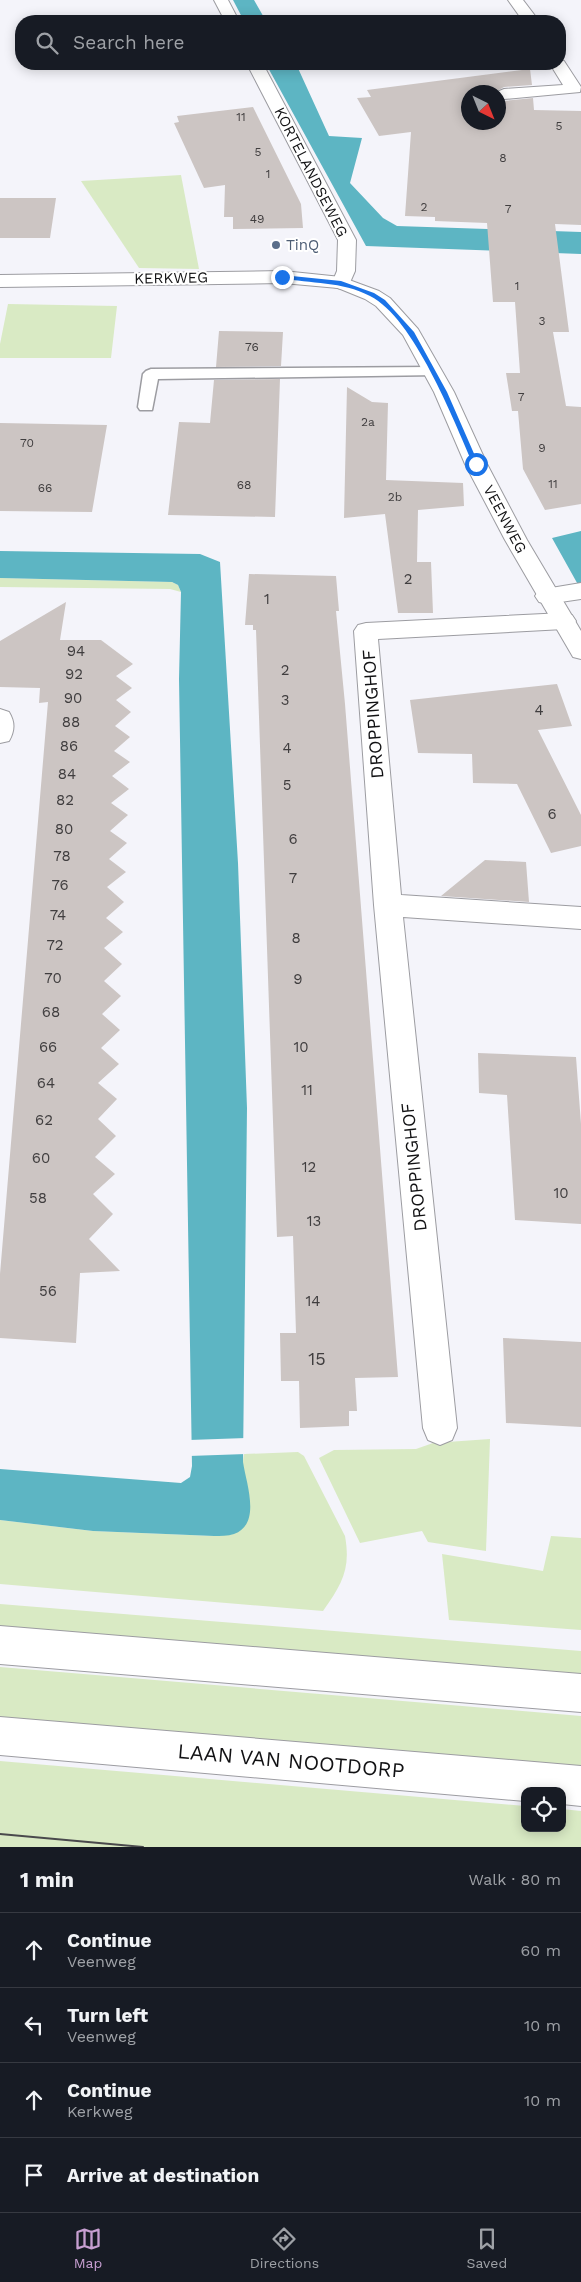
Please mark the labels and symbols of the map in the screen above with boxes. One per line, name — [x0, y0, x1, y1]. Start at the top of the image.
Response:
north arrow — [461, 85, 506, 130]
street label: KORTELANDSEWEG — [270, 104, 352, 240]
house number: 11 — [236, 110, 246, 124]
house number: 5 — [556, 119, 563, 133]
house number: 5 — [255, 145, 262, 159]
house number: 8 — [499, 151, 507, 165]
house number: 1 — [266, 167, 270, 181]
house number: 2 — [421, 200, 428, 214]
house number: 7 — [505, 202, 512, 216]
house number: 49 — [250, 212, 264, 226]
place label: TinQ — [286, 236, 319, 254]
marker: TinQ — [270, 239, 282, 251]
route end — [271, 266, 294, 289]
street label: KERKWEG — [134, 268, 208, 288]
house number: 1 — [515, 279, 519, 293]
house number: 3 — [539, 314, 546, 328]
house number: 76 — [245, 340, 259, 354]
house number: 7 — [518, 390, 525, 404]
house number: 2a — [361, 415, 375, 429]
house number: 70 — [20, 436, 34, 450]
house number: 9 — [538, 441, 546, 455]
route start — [465, 453, 488, 476]
house number: 11 — [548, 477, 558, 491]
house number: 68 — [237, 478, 251, 492]
house number: 66 — [38, 481, 52, 495]
street label: VEENWEG — [480, 482, 530, 556]
house number: 2b — [388, 490, 402, 504]
house number: 2 — [404, 570, 412, 588]
house number: 1 — [264, 590, 270, 608]
house number: 94 — [67, 642, 85, 660]
street label: DROPPINGHOF — [358, 649, 387, 779]
house number: 2 — [281, 661, 289, 679]
house number: 92 — [65, 665, 83, 683]
house number: 90 — [64, 689, 82, 707]
house number: 3 — [281, 691, 289, 709]
house number: 4 — [534, 701, 544, 719]
house number: 88 — [62, 713, 80, 731]
house number: 86 — [60, 737, 78, 755]
house number: 4 — [282, 739, 292, 757]
house number: 84 — [58, 765, 76, 783]
house number: 5 — [283, 776, 291, 794]
house number: 82 — [56, 791, 74, 809]
house number: 6 — [547, 805, 557, 823]
house number: 80 — [55, 820, 73, 838]
house number: 6 — [288, 830, 298, 848]
house number: 78 — [53, 847, 71, 865]
house number: 7 — [289, 869, 297, 887]
house number: 76 — [51, 876, 69, 894]
house number: 74 — [50, 906, 66, 924]
house number: 8 — [291, 929, 301, 947]
house number: 72 — [46, 936, 64, 954]
house number: 70 — [44, 969, 62, 987]
house number: 9 — [293, 970, 303, 988]
house number: 68 — [42, 1003, 60, 1021]
house number: 66 — [39, 1038, 57, 1056]
house number: 10 — [293, 1038, 309, 1056]
house number: 64 — [37, 1074, 55, 1092]
house number: 11 — [301, 1081, 313, 1099]
street label: DROPPINGHOF — [396, 1102, 431, 1233]
house number: 62 — [35, 1111, 53, 1129]
house number: 60 — [32, 1149, 50, 1167]
house number: 12 — [302, 1158, 316, 1176]
house number: 10 — [553, 1184, 569, 1202]
house number: 58 — [29, 1189, 47, 1207]
house number: 13 — [307, 1212, 321, 1230]
house number: 56 — [39, 1282, 57, 1300]
house number: 14 — [305, 1292, 321, 1310]
house number: 15 — [308, 1348, 326, 1369]
street label: LAAN VAN NOOTDORP — [177, 1738, 406, 1783]

